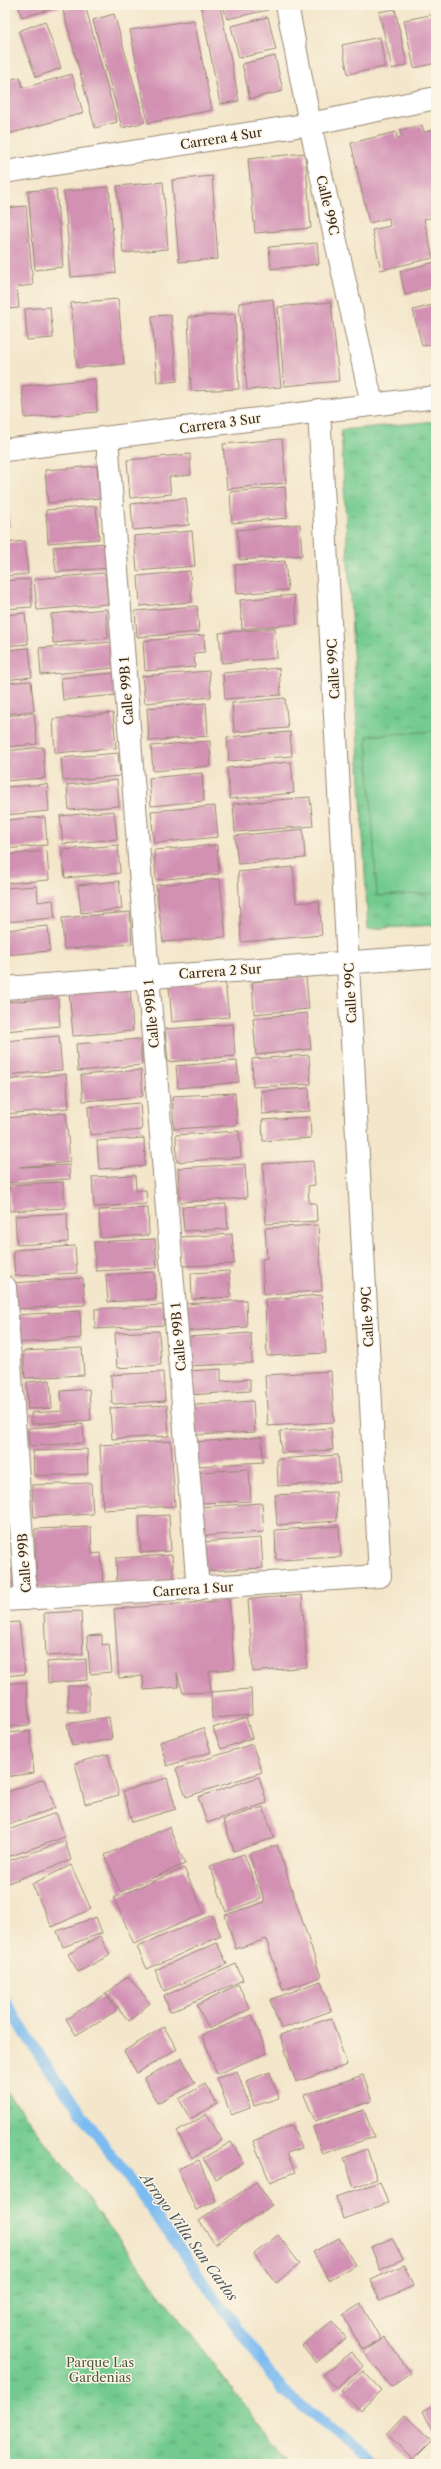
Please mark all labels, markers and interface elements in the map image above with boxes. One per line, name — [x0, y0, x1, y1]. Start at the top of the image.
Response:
street label: Carrera 4 Sur — [179, 124, 264, 152]
street label: Calle 99C — [313, 174, 343, 236]
street label: Carrera 3 Sur — [178, 409, 262, 437]
street label: Calle 99C — [323, 638, 343, 700]
street label: Calle 99B 1 — [116, 656, 136, 726]
street label: Carrera 2 Sur — [178, 960, 262, 982]
street label: Calle 99C — [340, 962, 360, 1024]
street label: Calle 99B 1 — [140, 979, 162, 1049]
street label: Calle 99C — [357, 1286, 377, 1348]
street label: Calle 99B 1 — [167, 1302, 189, 1372]
street label: Calle 99B — [14, 1533, 34, 1593]
street label: Carrera 1 Sur — [152, 1578, 234, 1600]
water label: Arroyo Villa San Carlos — [135, 2168, 242, 2305]
park label: Parque Las Gardenias — [66, 2354, 134, 2385]

